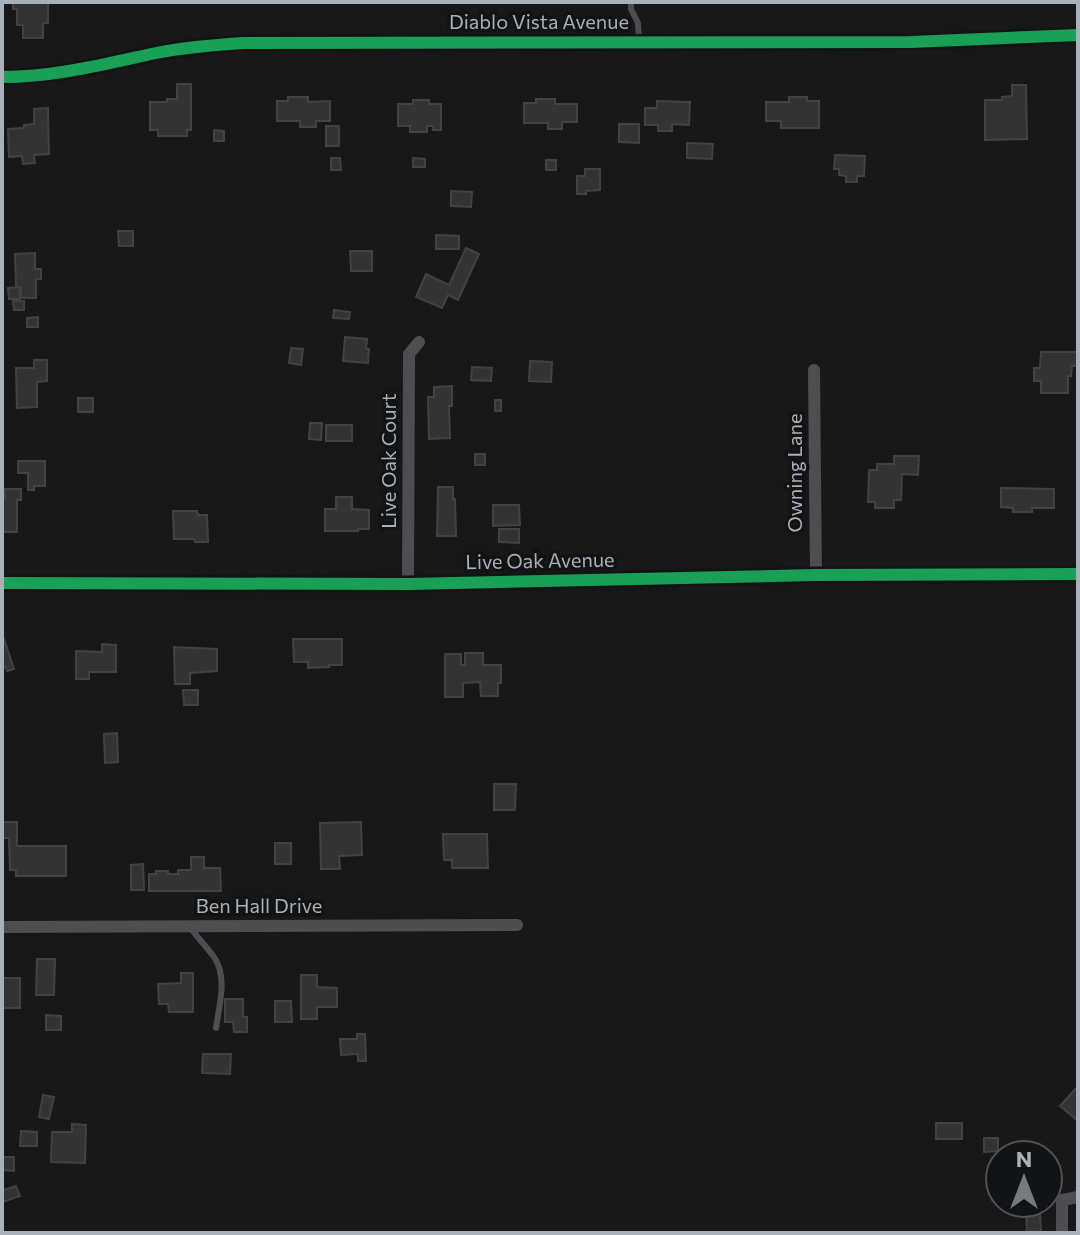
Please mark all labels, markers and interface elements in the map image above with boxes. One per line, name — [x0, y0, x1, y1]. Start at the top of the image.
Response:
street label: Diablo Vista Avenue — [449, 9, 629, 33]
street label: Live Oak Court — [376, 393, 400, 529]
street label: Owning Lane — [782, 414, 806, 533]
street label: Live Oak Avenue — [465, 547, 615, 573]
street label: Ben Hall Drive — [196, 893, 322, 917]
north arrow — [984, 1139, 1064, 1219]
text: N — [1016, 1145, 1032, 1172]

